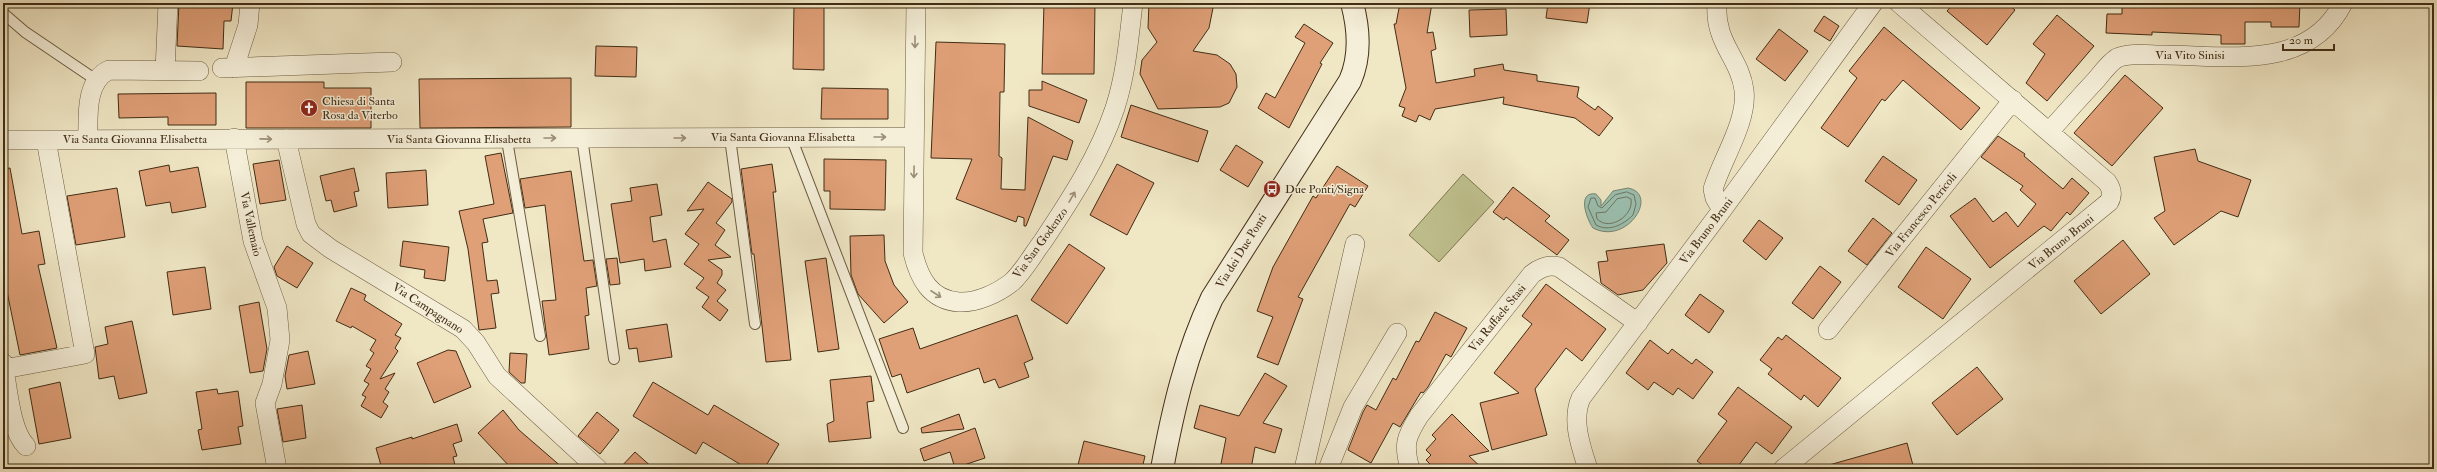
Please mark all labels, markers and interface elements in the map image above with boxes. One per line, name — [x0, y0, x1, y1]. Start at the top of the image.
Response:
scale bar — [2283, 26, 2334, 52]
text: 20 m — [2289, 33, 2314, 48]
one-way arrow — [911, 35, 919, 48]
street label: Via Vito Sinisi — [2155, 48, 2225, 63]
place label: Chiesa di Santa Rosa da Viterbo — [322, 94, 398, 123]
church icon: Chiesa di Santa Rosa da Viterbo — [299, 98, 319, 118]
street label: Via Santa Giovanna Elisabetta — [711, 130, 856, 145]
street label: Via Santa Giovanna Elisabetta — [63, 132, 208, 147]
street label: Via Santa Giovanna Elisabetta — [387, 132, 532, 147]
one-way arrow — [873, 133, 886, 141]
one-way arrow — [543, 134, 556, 142]
one-way arrow — [673, 134, 686, 142]
one-way arrow — [259, 135, 272, 143]
one-way arrow — [910, 165, 917, 178]
street label: Via Francesco Pericoli — [1882, 170, 1960, 261]
bus stop icon: Due Ponti/Signa — [1262, 179, 1282, 199]
place label: Due Ponti/Signa — [1285, 182, 1365, 197]
street label: Via Vallemaio — [236, 190, 265, 258]
one-way arrow — [1068, 191, 1076, 203]
street label: Via Bruno Bruni — [1676, 195, 1736, 268]
street label: Via San Godenzo — [1010, 205, 1071, 282]
street label: Via dei Due Ponti — [1213, 211, 1270, 291]
street label: Via Bruno Bruni — [2026, 211, 2097, 273]
street label: Via Campagnano — [389, 280, 466, 337]
street label: Via Raffaele Stasi — [1466, 281, 1529, 355]
one-way arrow — [931, 290, 942, 298]

